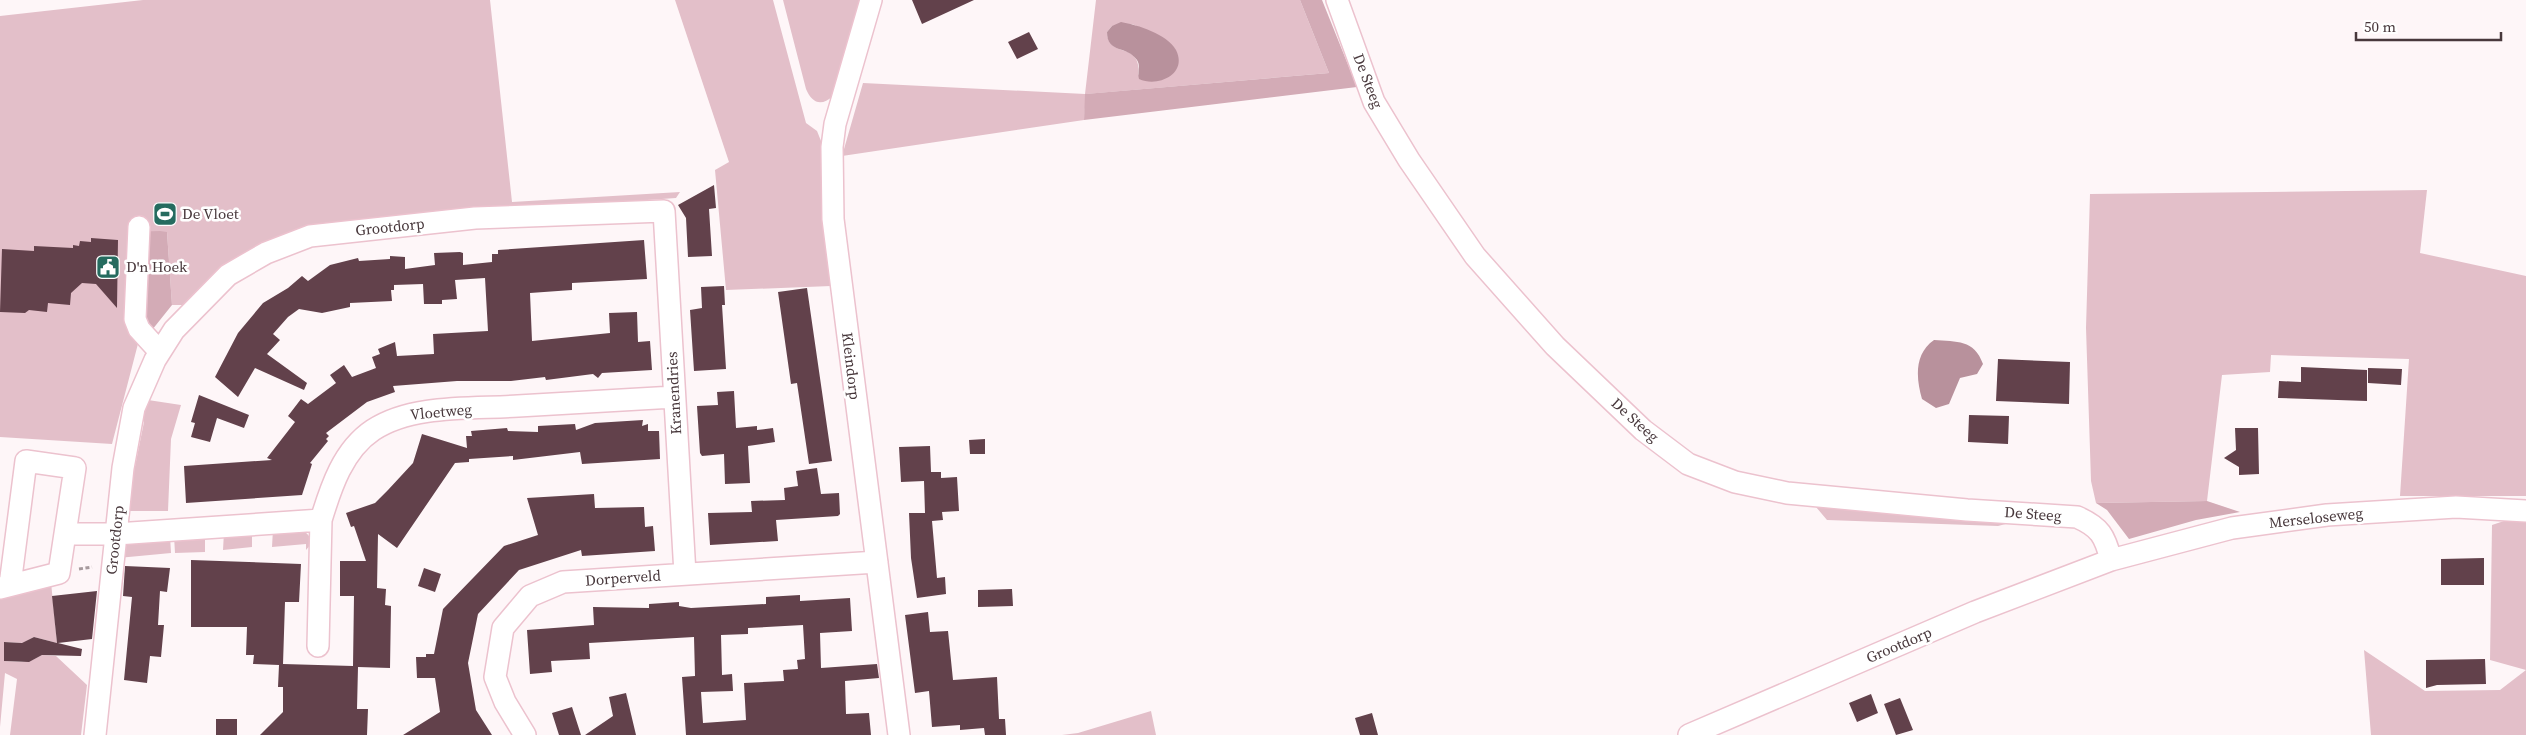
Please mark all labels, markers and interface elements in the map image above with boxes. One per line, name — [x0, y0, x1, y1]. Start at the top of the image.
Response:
scale bar — [2356, 10, 2501, 42]
text: 50 m — [2364, 16, 2396, 37]
street label: De Steeg — [1348, 50, 1389, 112]
sports icon: De Vloet — [152, 201, 178, 227]
place label: De Vloet — [182, 203, 239, 224]
street label: Grootdorp — [354, 212, 426, 241]
public building icon: D'n Hoek — [95, 254, 121, 280]
place label: D'n Hoek — [126, 256, 188, 277]
street label: Kleindorp — [837, 331, 866, 401]
street label: Kranendries — [661, 351, 686, 435]
street label: De Steeg — [1607, 393, 1664, 447]
street label: Vloetweg — [409, 398, 473, 425]
street label: De Steeg — [2004, 501, 2063, 526]
street label: Merseloseweg — [2268, 502, 2364, 533]
street label: Grootdorp — [100, 504, 129, 576]
street label: Dorperveld — [584, 564, 662, 591]
street label: Grootdorp — [1863, 621, 1935, 668]

